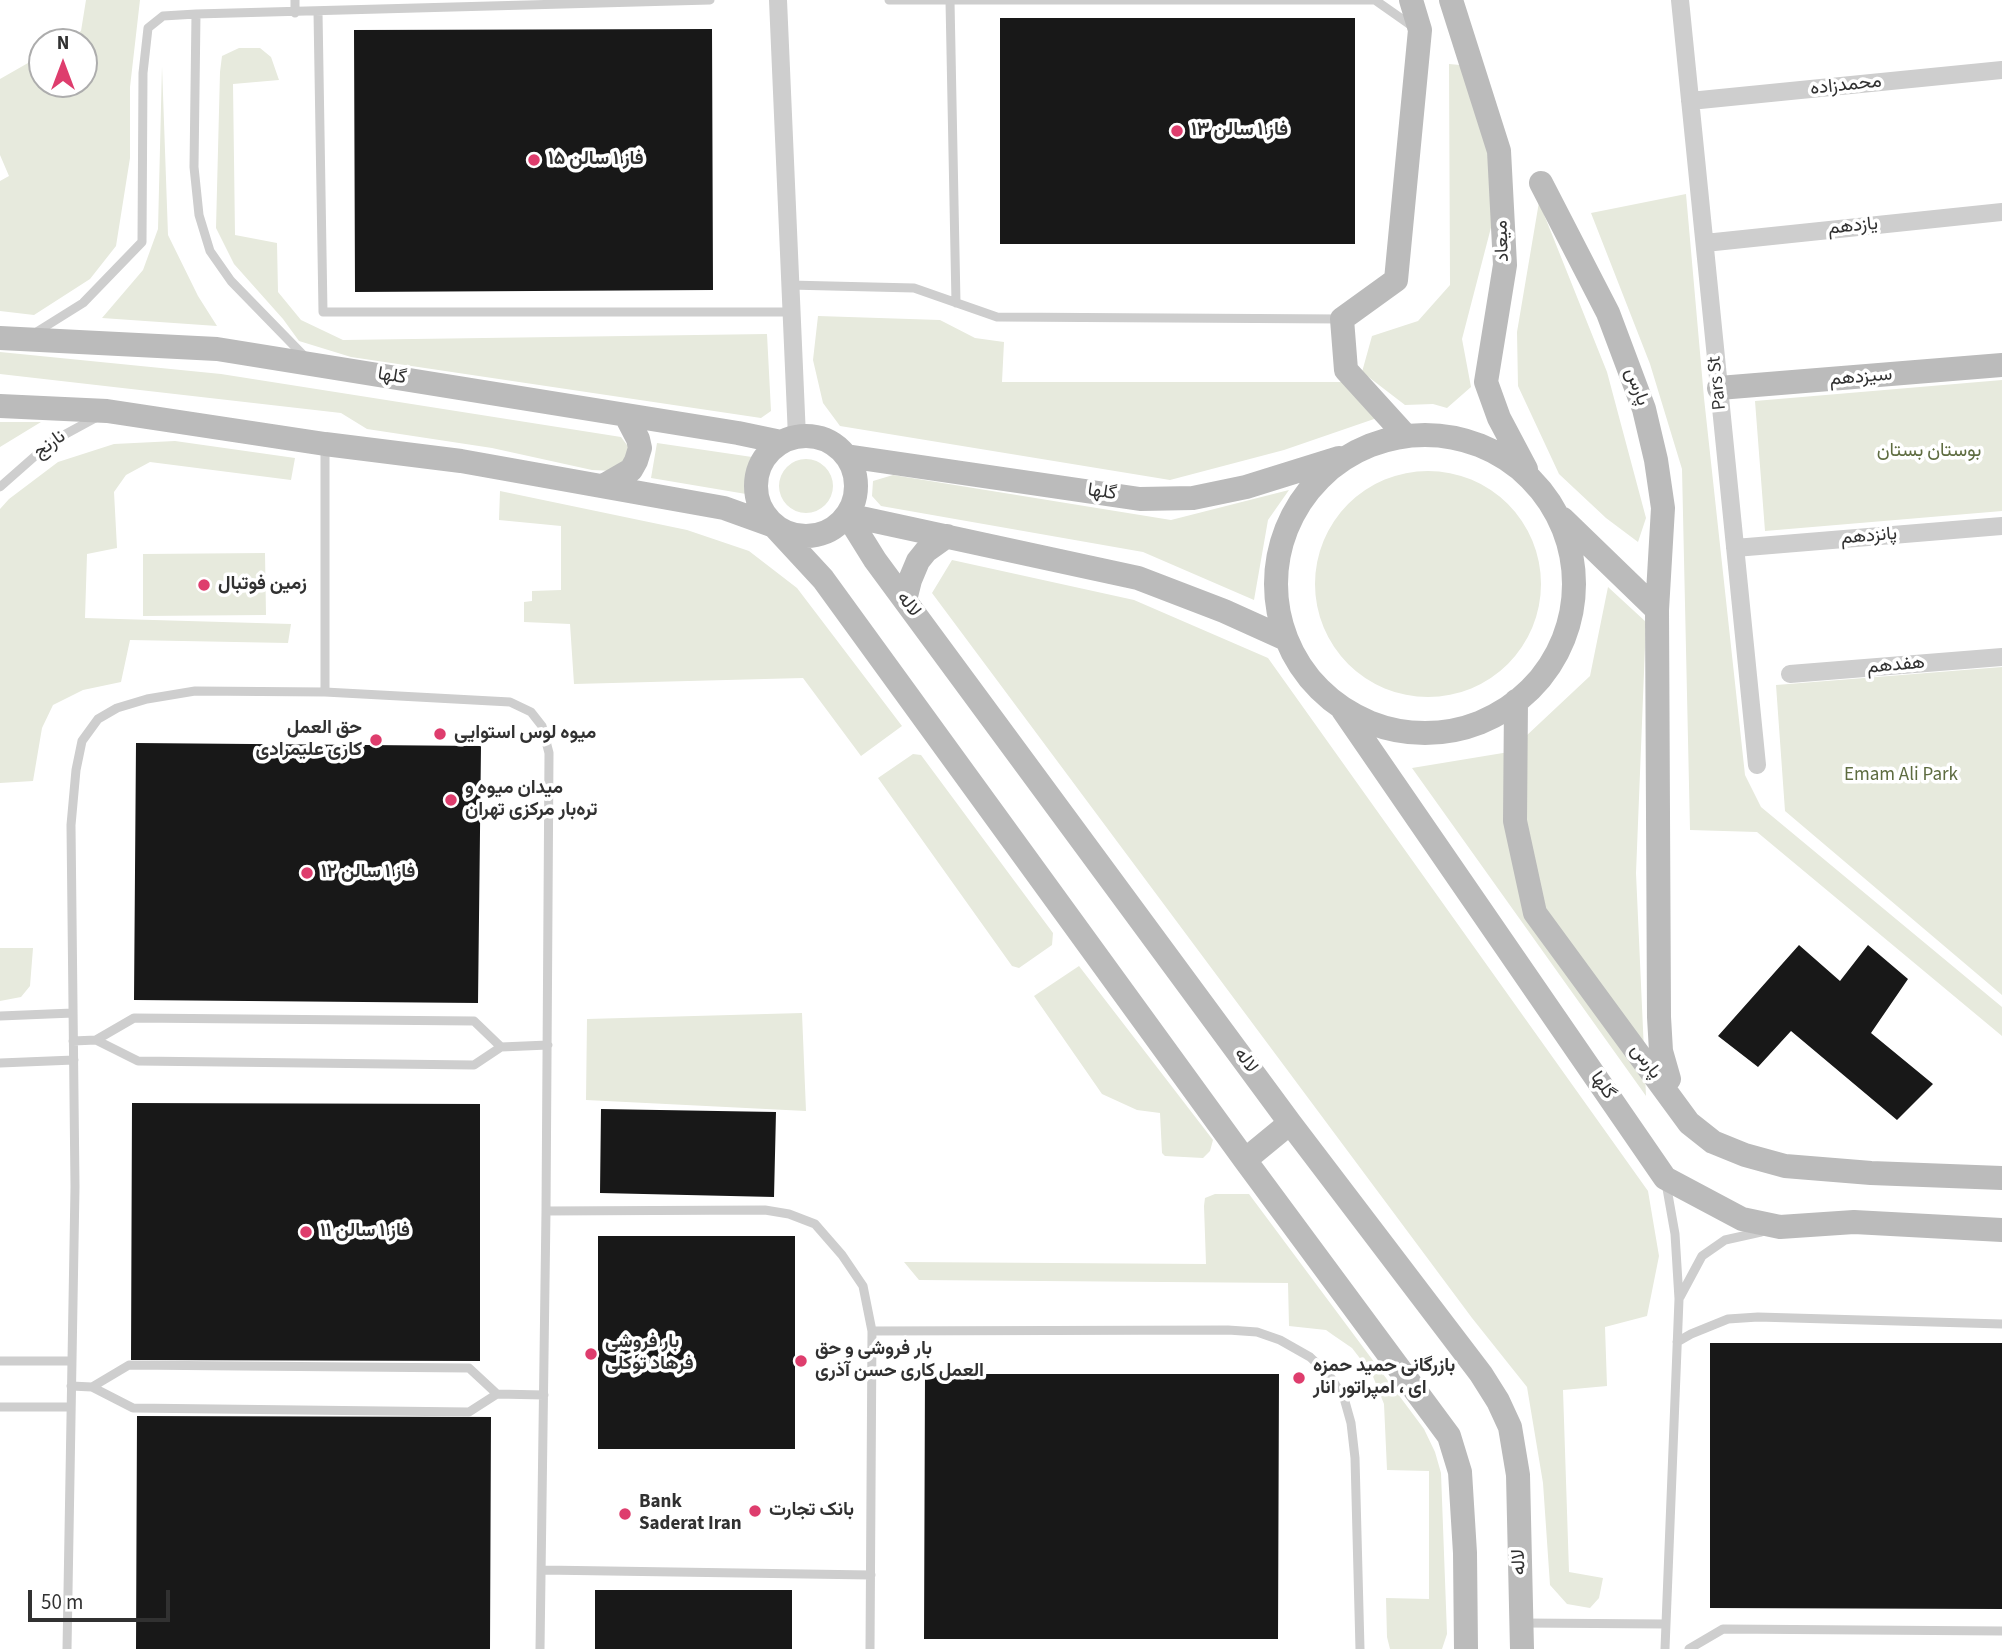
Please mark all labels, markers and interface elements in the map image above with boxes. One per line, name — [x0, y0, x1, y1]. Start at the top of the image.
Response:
north arrow — [28, 28, 98, 98]
text: N — [57, 30, 69, 57]
street label: محمدزاده — [1809, 71, 1883, 101]
place label: فاز ۱ سالن ۱۳ — [1191, 120, 1288, 142]
marker: فاز ۱ سالن ۱۳ — [1169, 123, 1185, 139]
place label: فاز ۱ سالن ۱۵ — [548, 149, 644, 171]
marker: فاز ۱ سالن ۱۵ — [526, 152, 542, 168]
street label: یازدهم — [1827, 213, 1879, 241]
street label: میعاد — [1491, 220, 1515, 262]
street label: Pars St — [1704, 355, 1732, 411]
street label: گلها — [376, 363, 408, 391]
street label: سیزدهم — [1829, 364, 1893, 392]
street label: پارس — [1619, 365, 1653, 409]
street label: نارنج — [30, 426, 70, 464]
park label: بوستان بستان — [1877, 441, 1981, 463]
street label: گلها — [1086, 480, 1118, 506]
street label: پانزدهم — [1840, 523, 1898, 551]
place label: زمین فوتبال — [218, 574, 307, 596]
marker: زمین فوتبال — [196, 577, 212, 593]
street label: لاله — [891, 588, 925, 622]
street label: هفدهم — [1866, 652, 1926, 680]
place label: حق العمل کاری علیمرادی — [255, 718, 362, 762]
place label: میوه لوس استوایی — [454, 723, 596, 745]
marker: میوه لوس استوایی — [432, 726, 448, 742]
marker: حق العمل کاری علیمرادی — [368, 732, 384, 748]
park label: Emam Ali Park — [1844, 765, 1958, 787]
place label: میدان میوه و تره‌بار مرکزی تهران — [465, 778, 598, 822]
marker: میدان میوه و تره‌بار مرکزی تهران — [443, 792, 459, 808]
place label: فاز ۱ سالن ۱۲ — [321, 862, 415, 884]
marker: فاز ۱ سالن ۱۲ — [299, 865, 315, 881]
street label: پارس — [1624, 1040, 1666, 1084]
street label: لاله — [1228, 1044, 1262, 1078]
street label: گلها — [1584, 1068, 1620, 1104]
place label: فاز ۱ سالن ۱۱ — [320, 1221, 410, 1243]
marker: فاز ۱ سالن ۱۱ — [298, 1224, 314, 1240]
place label: بار فروشی فرهاد توکلی — [605, 1332, 694, 1376]
place label: بار فروشی و حق العمل کاری حسن آذری — [815, 1339, 984, 1383]
marker: بار فروشی فرهاد توکلی — [583, 1346, 599, 1362]
marker: بار فروشی و حق العمل کاری حسن آذری — [793, 1353, 809, 1369]
place label: بازرگانی حمید حمزه ای ، امپراتور انار — [1313, 1356, 1455, 1400]
marker: بازرگانی حمید حمزه ای ، امپراتور انار — [1291, 1370, 1307, 1386]
place label: Bank Saderat Iran — [639, 1492, 742, 1536]
place label: بانک تجارت — [769, 1500, 854, 1522]
marker: بانک تجارت — [747, 1503, 763, 1519]
marker: Bank Saderat Iran — [617, 1506, 633, 1522]
street label: لاله — [1508, 1549, 1532, 1575]
scale bar — [32, 1576, 173, 1620]
text: 50 m — [41, 1587, 83, 1617]

